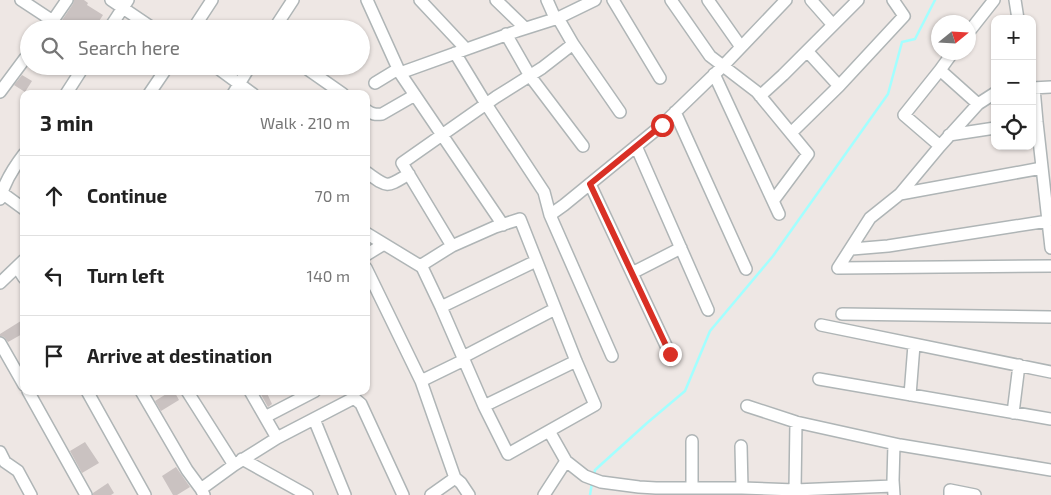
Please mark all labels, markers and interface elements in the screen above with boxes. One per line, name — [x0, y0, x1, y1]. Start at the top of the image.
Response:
north arrow — [931, 15, 976, 60]
map controls — [991, 15, 1036, 150]
button: + — [991, 15, 1036, 60]
search box — [20, 20, 370, 75]
icon: search — [38, 34, 66, 62]
text: Search here — [78, 36, 180, 59]
button: − — [991, 60, 1036, 105]
button: locate — [991, 105, 1036, 150]
text: 3 min — [40, 110, 93, 135]
text: Walk · 210 m — [260, 113, 350, 132]
route start — [651, 114, 674, 137]
icon: ahead — [40, 182, 68, 210]
text: Continue — [87, 184, 167, 207]
text: 70 m — [315, 186, 350, 205]
icon: left — [40, 262, 68, 290]
text: Turn left — [87, 264, 164, 287]
text: 140 m — [307, 266, 350, 285]
icon: arrive — [40, 342, 68, 370]
route end — [659, 343, 682, 366]
text: Arrive at destination — [87, 344, 272, 367]

